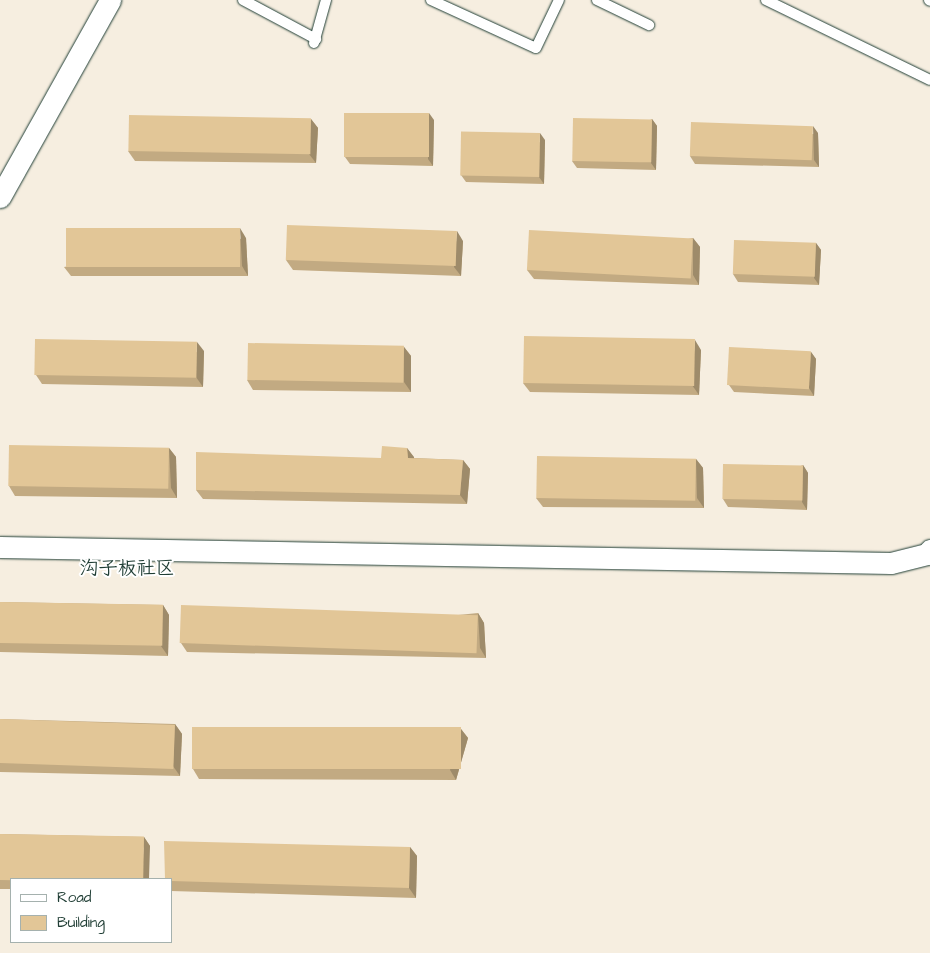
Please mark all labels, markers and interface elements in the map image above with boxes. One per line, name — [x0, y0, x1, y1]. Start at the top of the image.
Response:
district label: 沟子板社区 — [80, 558, 174, 580]
legend — [10, 878, 172, 943]
text: Road — [57, 887, 91, 908]
text: Building — [57, 912, 105, 933]

